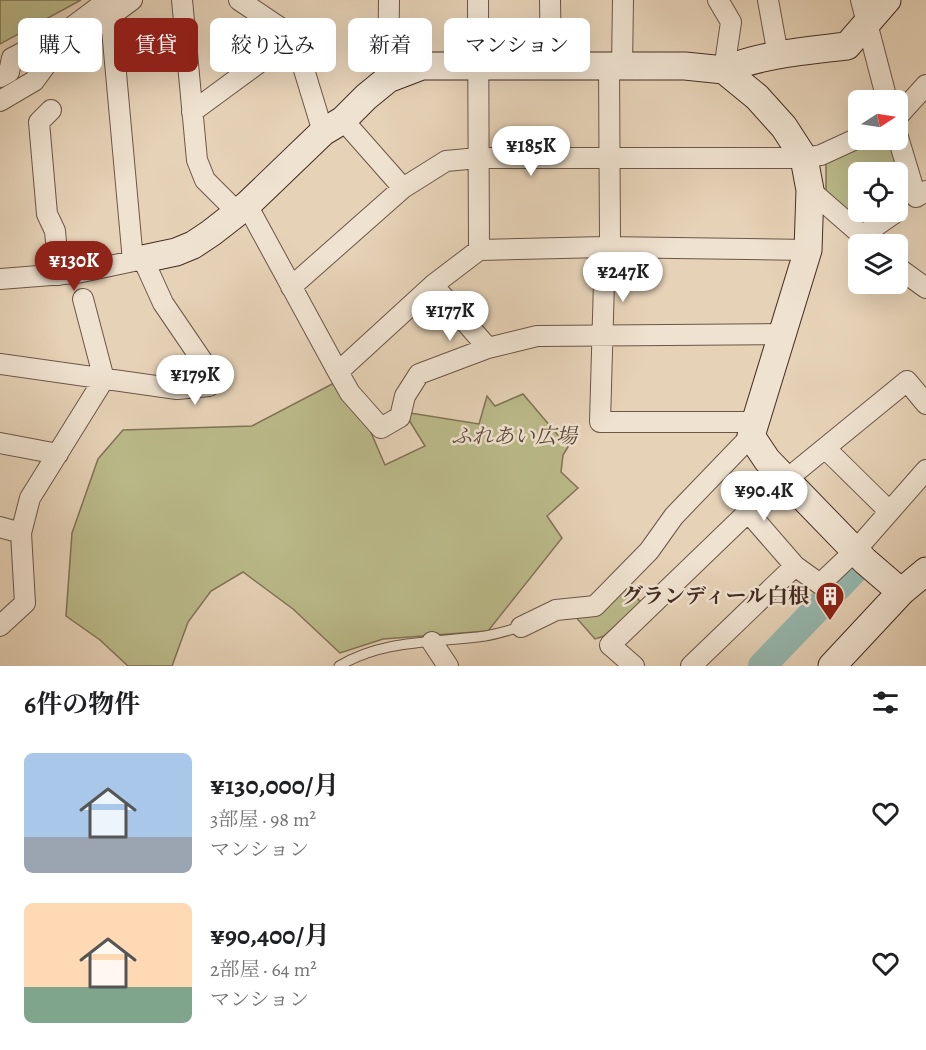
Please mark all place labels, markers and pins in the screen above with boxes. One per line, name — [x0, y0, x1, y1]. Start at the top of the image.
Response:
pin: ¥185K — [489, 126, 573, 177]
pin: ¥130K — [32, 241, 116, 292]
pin: ¥247K — [581, 252, 665, 303]
pin: ¥177K — [408, 291, 492, 342]
pin: ¥179K — [153, 355, 237, 406]
pin: ¥90.4K — [715, 471, 813, 522]
building icon: グランディール白根 — [814, 580, 846, 622]
place label: グランディール白根 — [622, 582, 809, 610]

